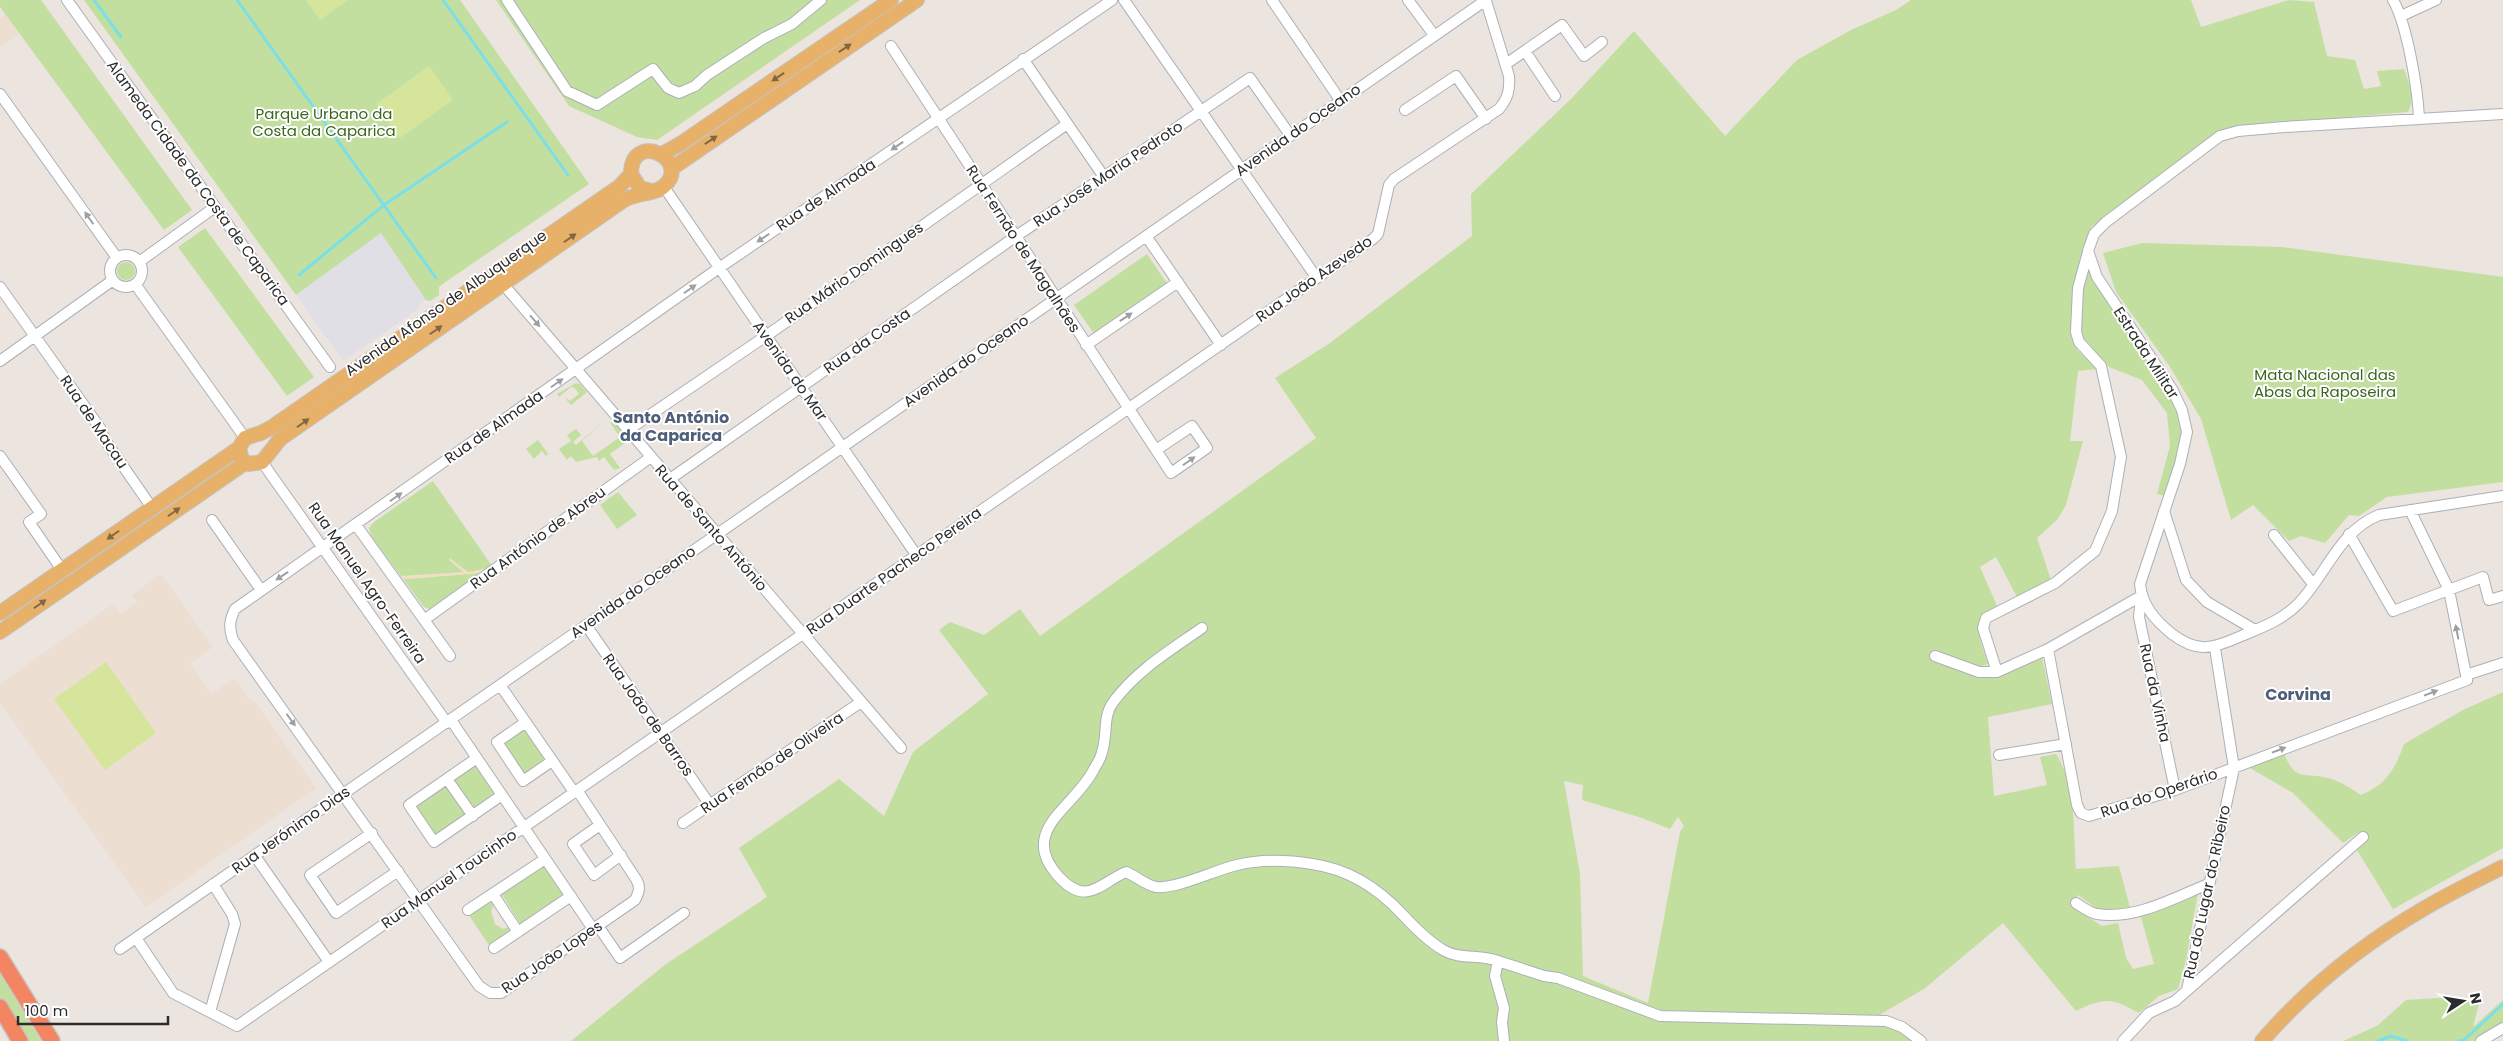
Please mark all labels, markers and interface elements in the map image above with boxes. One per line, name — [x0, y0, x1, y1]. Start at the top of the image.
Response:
one-way arrow — [838, 43, 851, 53]
street label: Alameda Cidade da Costa de Caparica — [102, 56, 295, 310]
one-way arrow — [772, 72, 785, 82]
street label: Avenida do Oceano — [1231, 78, 1365, 181]
park label: Parque Urbano da Costa da Caparica — [252, 103, 396, 141]
street label: Rua José Maria Pedroto — [1029, 116, 1187, 232]
one-way arrow — [704, 135, 717, 145]
one-way arrow — [890, 141, 904, 151]
street label: Rua de Almada — [772, 153, 880, 236]
street label: Rua Fernão de Magalhães — [961, 161, 1086, 337]
one-way arrow — [84, 211, 94, 225]
street label: Rua Mário Domingues — [780, 217, 927, 328]
street label: Avenida Afonso de Albuquerque — [341, 225, 551, 381]
street label: Rua João Azevedo — [1251, 230, 1376, 327]
one-way arrow — [563, 233, 577, 243]
one-way arrow — [756, 233, 770, 243]
one-way arrow — [683, 284, 696, 294]
street label: Estrada Militar — [2109, 302, 2184, 403]
street label: Rua da Costa — [819, 303, 914, 378]
street label: Avenida do Oceano — [899, 309, 1033, 412]
one-way arrow — [1120, 312, 1133, 322]
one-way arrow — [529, 314, 540, 327]
street label: Avenida do Mar — [748, 316, 833, 425]
one-way arrow — [430, 325, 443, 335]
park label: Mata Nacional das Abas da Raposeira — [2254, 364, 2396, 402]
street label: Rua de Macau — [55, 371, 133, 472]
one-way arrow — [550, 378, 564, 388]
street label: Rua de Almada — [440, 385, 547, 468]
district label: Santo António da Caparica — [613, 406, 729, 447]
one-way arrow — [296, 418, 310, 428]
one-way arrow — [1182, 456, 1195, 466]
street label: Rua de Santo António — [650, 460, 772, 596]
street label: Rua António de Abreu — [466, 481, 610, 594]
one-way arrow — [389, 492, 402, 502]
street label: Rua Manuel Agro-Ferreira — [304, 498, 431, 668]
street label: Rua Duarte Pacheco Pereira — [802, 502, 986, 639]
one-way arrow — [167, 507, 181, 517]
one-way arrow — [106, 530, 119, 540]
street label: Avenida do Oceano — [566, 540, 700, 643]
one-way arrow — [275, 571, 289, 581]
one-way arrow — [33, 599, 47, 609]
one-way arrow — [2453, 623, 2461, 639]
street label: Rua da Vinha — [2135, 642, 2176, 744]
street label: Rua João de Barros — [598, 649, 699, 780]
district label: Corvina — [2265, 683, 2331, 706]
one-way arrow — [2424, 689, 2439, 696]
street label: Rua Fernão de Oliveira — [696, 707, 847, 818]
one-way arrow — [286, 713, 296, 726]
one-way arrow — [2272, 746, 2287, 754]
street label: Rua do Operário — [2098, 763, 2220, 822]
street label: Rua Jerónimo Dias — [227, 781, 354, 878]
street label: Rua do Lugar do Ribeiro — [2178, 803, 2235, 981]
street label: Rua Manuel Toucinho — [377, 824, 521, 933]
street label: Rua João Lopes — [497, 915, 606, 998]
north arrow — [2438, 976, 2488, 1026]
text: N — [2465, 991, 2487, 1006]
scale bar — [18, 994, 168, 1026]
text: 100 m — [25, 1000, 68, 1021]

